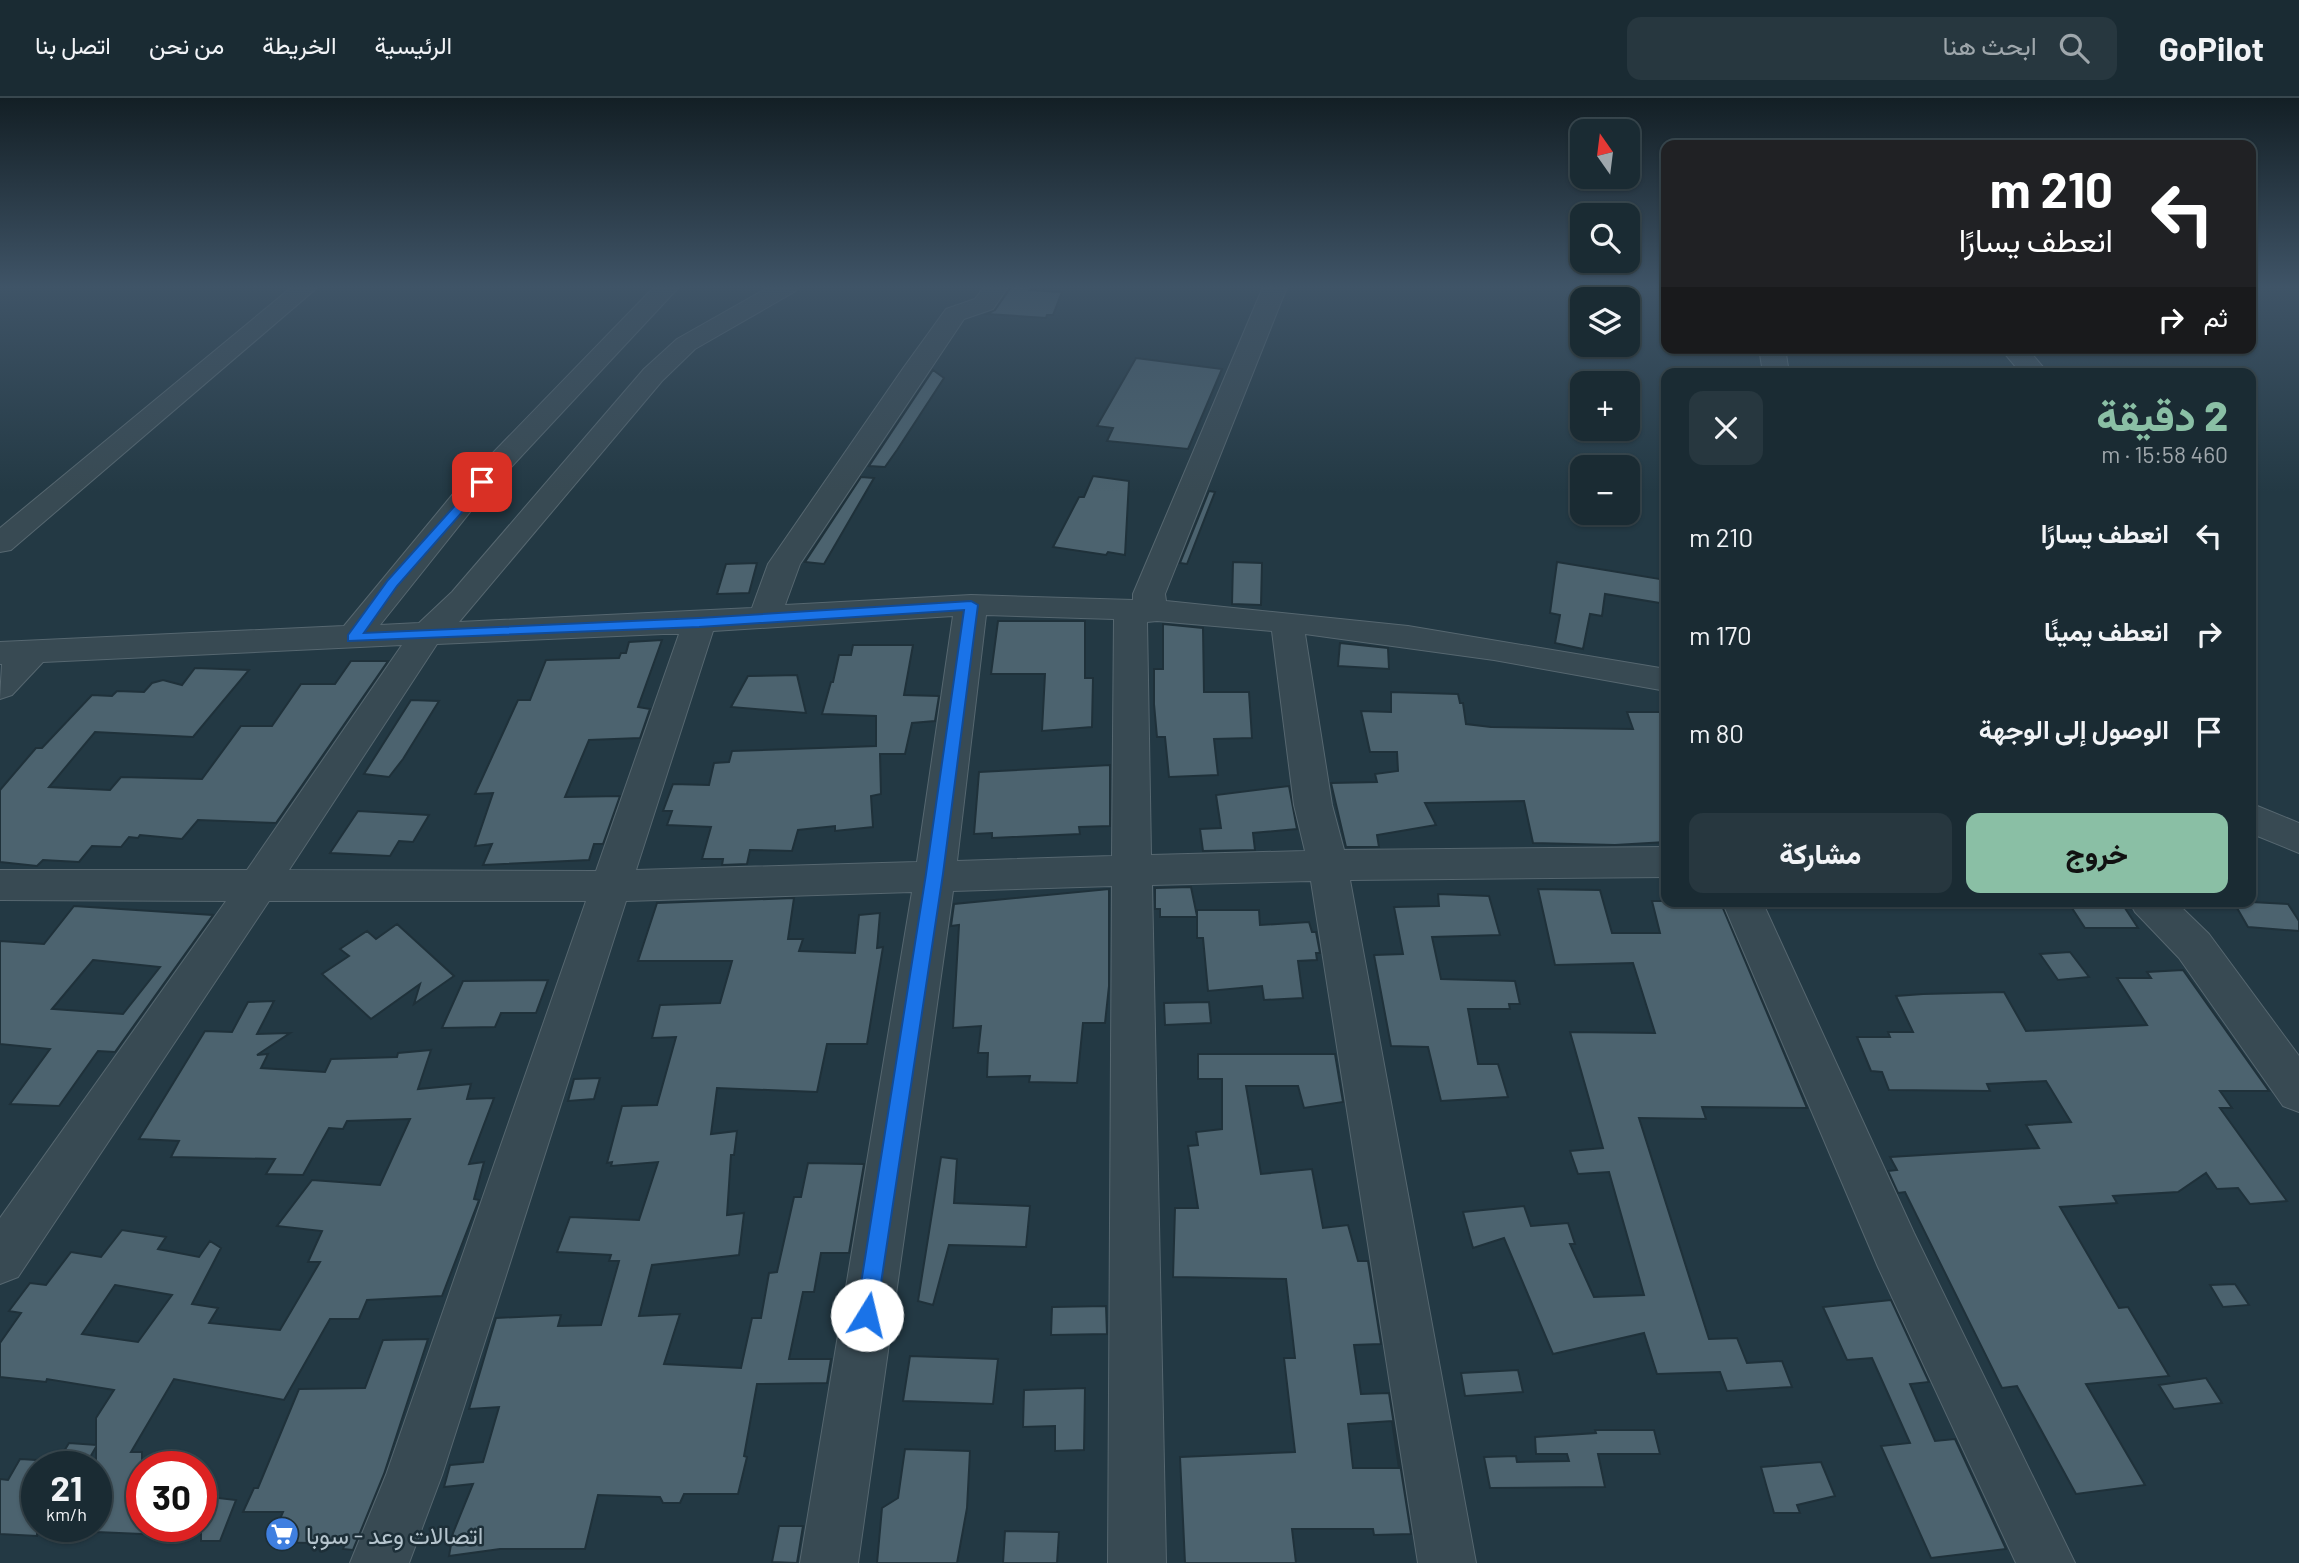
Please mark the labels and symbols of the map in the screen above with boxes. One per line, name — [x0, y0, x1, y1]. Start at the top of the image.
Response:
north arrow — [1570, 119, 1640, 189]
pin — [452, 452, 512, 512]
position arrow — [830, 1278, 904, 1352]
speed limit sign: 30 — [126, 1451, 217, 1542]
supermarket icon: اتصالات وعد - سوبا — [263, 1515, 301, 1553]
place label: اتصالات وعد - سوبا — [306, 1520, 483, 1551]

